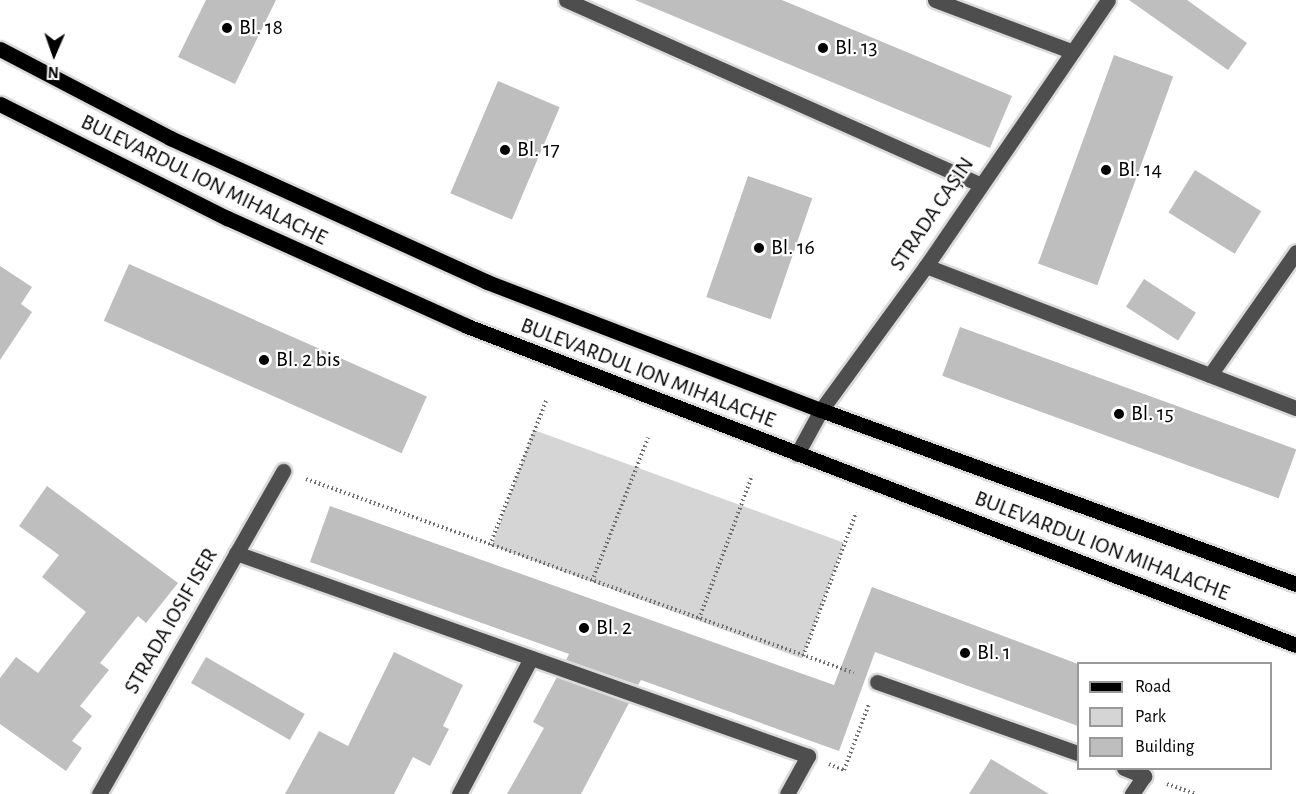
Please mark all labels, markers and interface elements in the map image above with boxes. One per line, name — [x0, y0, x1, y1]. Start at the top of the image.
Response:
place label: Bl. 18 — [239, 15, 283, 41]
marker: Bl. 18 — [220, 21, 234, 35]
north arrow — [24, 24, 84, 84]
place label: Bl. 13 — [835, 35, 878, 61]
marker: Bl. 13 — [816, 41, 830, 55]
text: N — [48, 64, 59, 80]
street label: BULEVARDUL ION MIHALACHE — [77, 109, 331, 251]
place label: Bl. 17 — [517, 137, 560, 163]
marker: Bl. 17 — [498, 143, 512, 157]
street label: STRADA CAȘIN — [884, 152, 980, 276]
place label: Bl. 14 — [1118, 157, 1162, 183]
marker: Bl. 14 — [1099, 163, 1113, 177]
place label: Bl. 16 — [771, 235, 815, 261]
marker: Bl. 16 — [752, 241, 766, 255]
street label: BULEVARDUL ION MIHALACHE — [517, 312, 779, 434]
place label: Bl. 2 bis — [276, 347, 340, 373]
marker: Bl. 2 bis — [257, 353, 271, 367]
place label: Bl. 15 — [1131, 401, 1174, 427]
marker: Bl. 15 — [1112, 407, 1126, 421]
street label: BULEVARDUL ION MIHALACHE — [971, 485, 1233, 607]
street label: STRADA IOSIF ISER — [119, 543, 223, 699]
place label: Bl. 2 — [596, 615, 632, 641]
marker: Bl. 2 — [577, 621, 591, 635]
place label: Bl. 1 — [977, 640, 1010, 666]
marker: Bl. 1 — [958, 646, 972, 660]
legend — [1077, 662, 1272, 770]
text: Road — [1135, 678, 1171, 696]
text: Park — [1135, 708, 1166, 726]
text: Building — [1135, 738, 1194, 756]

